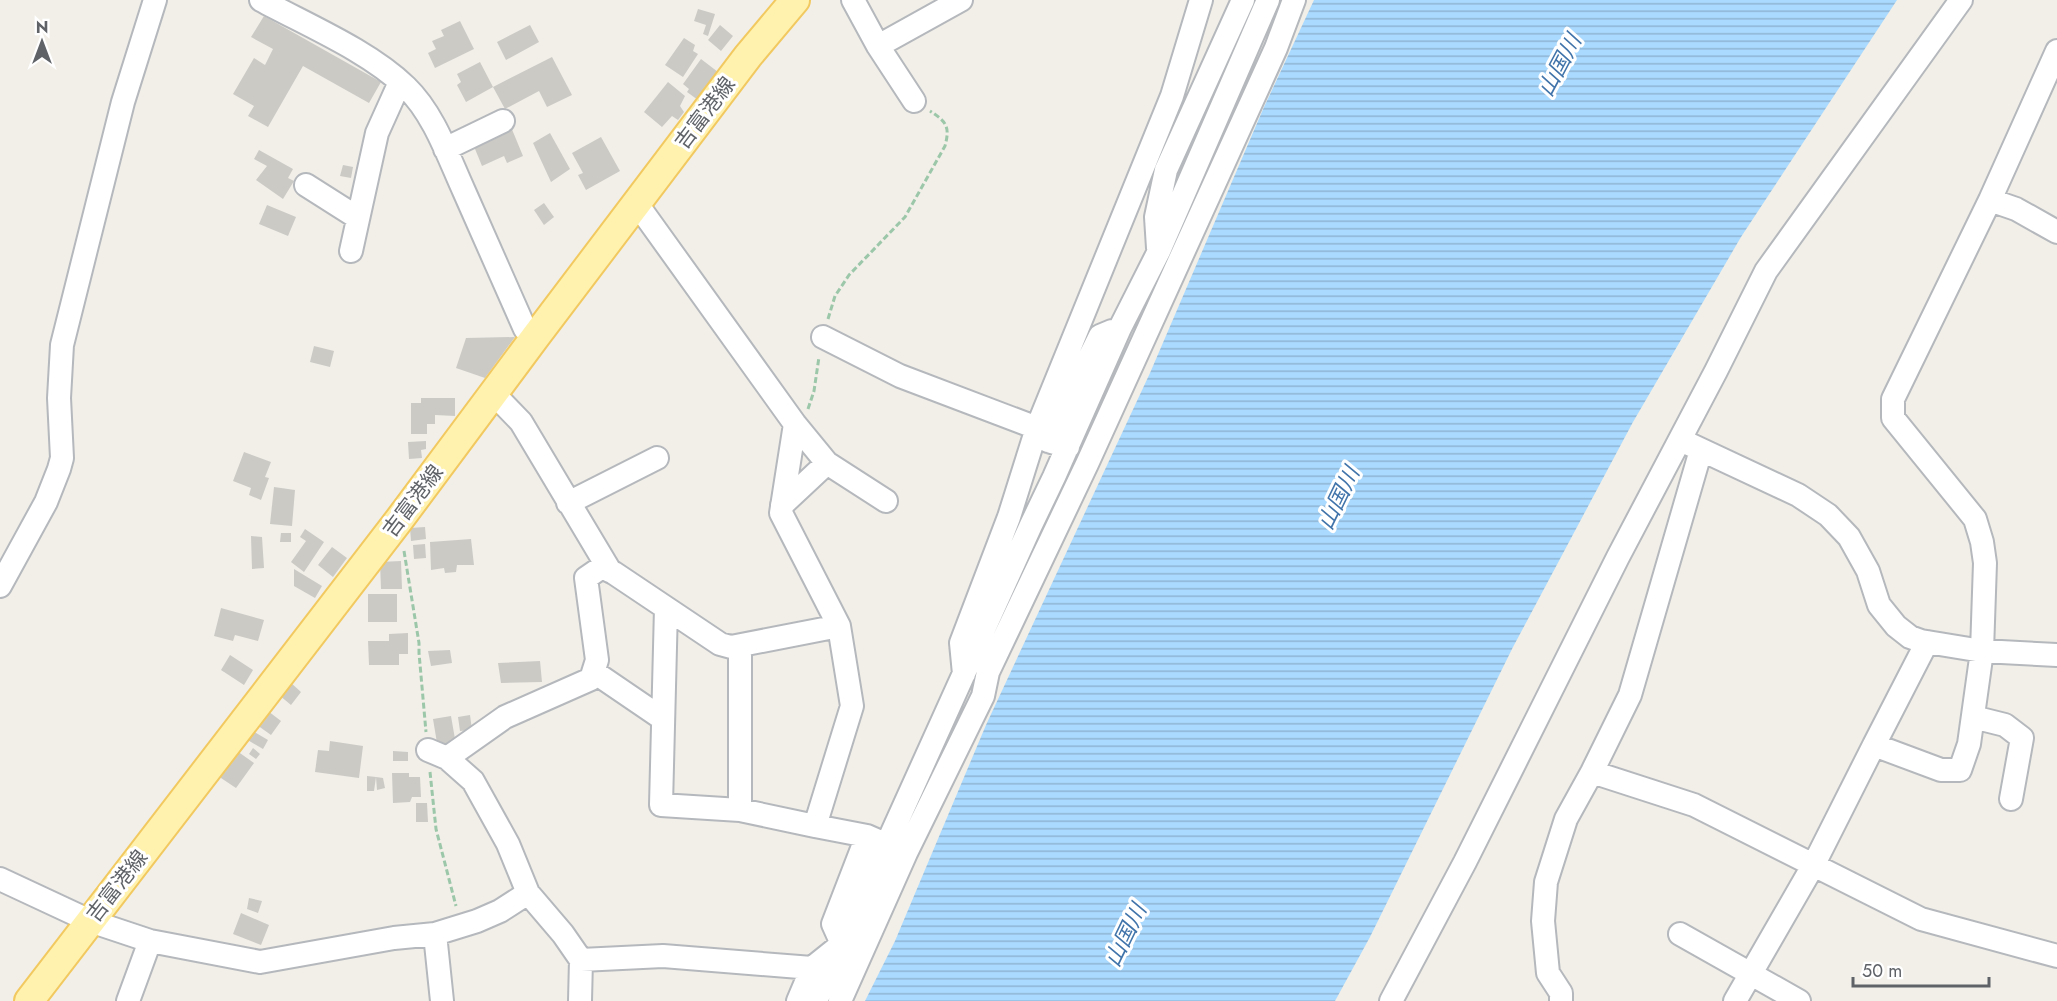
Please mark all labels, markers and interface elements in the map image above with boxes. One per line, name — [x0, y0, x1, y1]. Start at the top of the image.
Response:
north arrow — [12, 12, 72, 72]
text: N — [36, 16, 48, 39]
water label: 山国川 — [1529, 27, 1590, 102]
street label: 吉富港線 — [668, 70, 742, 156]
street label: 吉富港線 — [376, 458, 450, 544]
water label: 山国川 — [1309, 460, 1368, 535]
street label: 吉富港線 — [79, 844, 155, 928]
water label: 山国川 — [1096, 897, 1155, 972]
scale bar — [1853, 950, 1990, 988]
text: 50 m — [1862, 958, 1902, 984]

